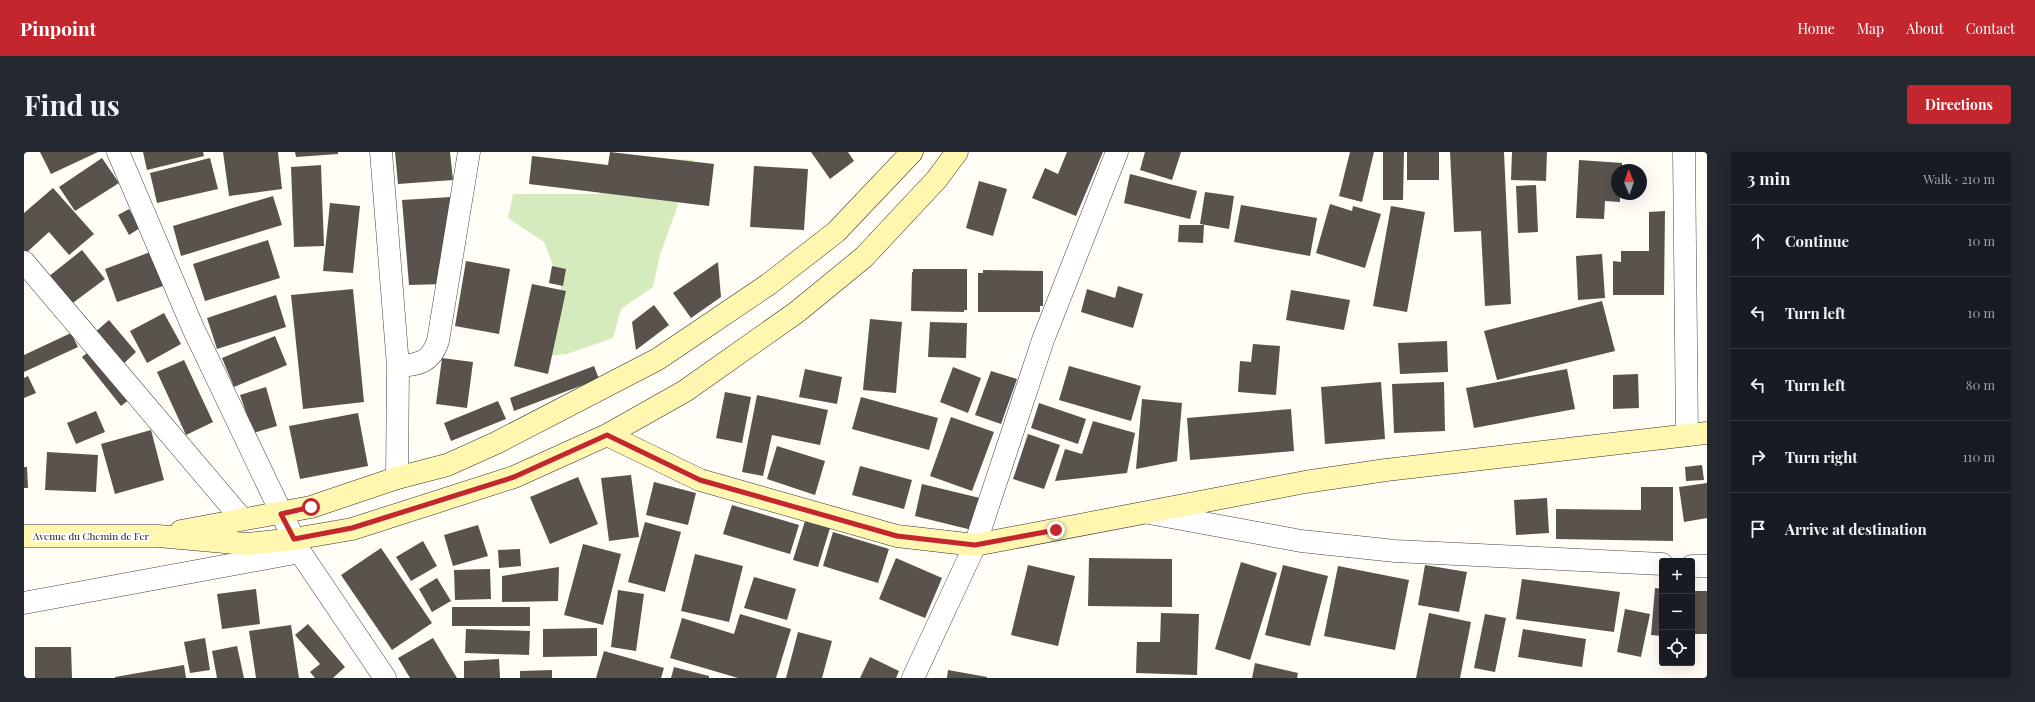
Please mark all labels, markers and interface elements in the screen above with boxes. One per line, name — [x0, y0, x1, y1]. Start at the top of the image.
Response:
text: Pinpoint — [20, 15, 96, 41]
text: Home — [1797, 19, 1835, 38]
text: Map — [1857, 19, 1884, 38]
text: About — [1906, 19, 1944, 38]
text: Contact — [1966, 19, 2015, 38]
button: Directions — [1907, 85, 2011, 124]
text: Find us — [24, 86, 120, 123]
north arrow — [1611, 164, 1647, 200]
text: 3 min — [1747, 167, 1790, 189]
text: Walk · 210 m — [1923, 170, 1995, 187]
icon: ahead — [1747, 230, 1769, 252]
text: Continue — [1785, 231, 1849, 251]
text: 10 m — [1968, 232, 1995, 249]
icon: left — [1747, 302, 1769, 324]
text: Turn left — [1785, 303, 1846, 323]
text: 10 m — [1968, 304, 1995, 321]
icon: left — [1747, 374, 1769, 396]
text: Turn left — [1785, 375, 1846, 395]
text: 80 m — [1966, 376, 1995, 393]
icon: right — [1747, 446, 1769, 468]
text: Turn right — [1785, 447, 1858, 467]
text: 110 m — [1963, 448, 1995, 465]
route start — [302, 498, 320, 516]
icon: arrive — [1747, 518, 1769, 540]
text: Arrive at destination — [1785, 519, 1927, 539]
route end — [1047, 521, 1065, 539]
street label: Avenue du Chemin de Fer — [32, 529, 150, 543]
map controls — [1659, 558, 1695, 666]
button: + — [1659, 558, 1695, 594]
button: − — [1659, 594, 1695, 630]
button: locate — [1659, 630, 1695, 666]

